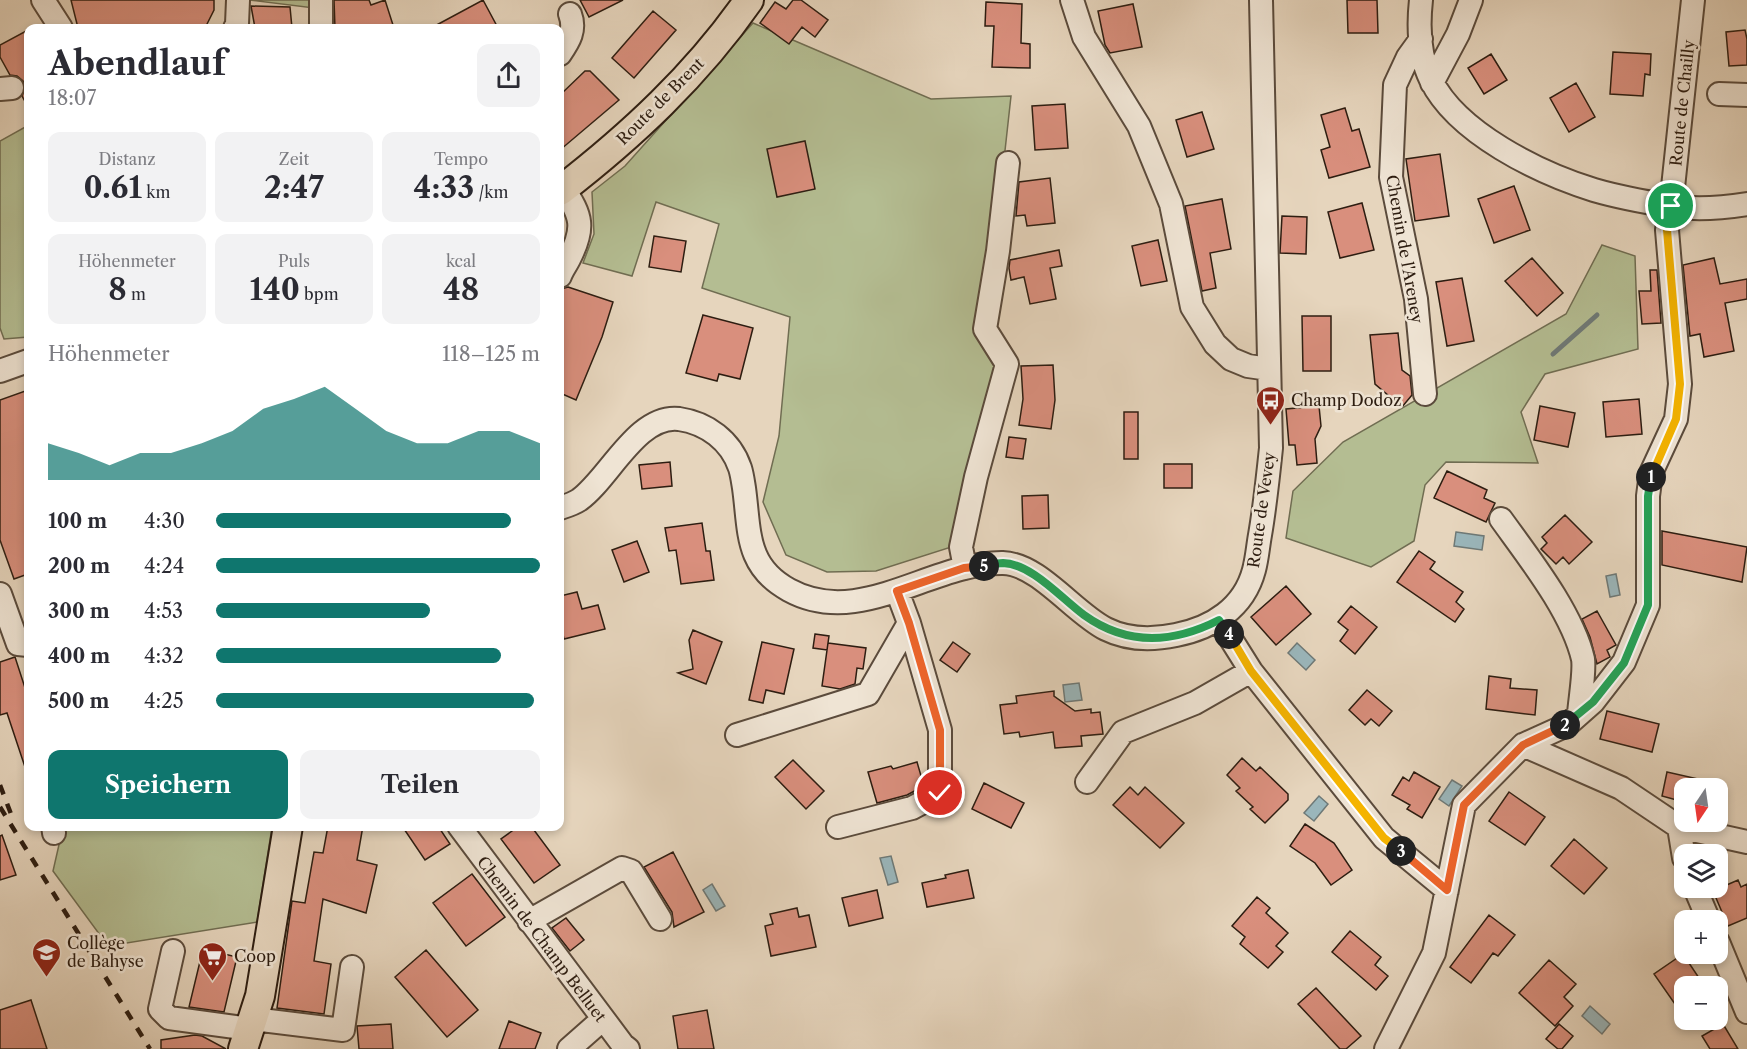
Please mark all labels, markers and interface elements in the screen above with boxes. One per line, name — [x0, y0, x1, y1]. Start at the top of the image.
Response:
street label: Route de Chailly — [1665, 38, 1699, 167]
text: Abendlauf — [48, 43, 226, 84]
button: share — [477, 44, 540, 107]
street label: Route de Brent — [612, 53, 708, 149]
text: 18:07 — [48, 86, 96, 110]
text: Distanz — [98, 149, 156, 169]
text: Zeit — [279, 149, 309, 169]
text: Tempo — [434, 149, 488, 169]
text: 0.61 — [84, 169, 142, 206]
text: 2:47 — [264, 169, 324, 206]
text: 4:33 — [414, 169, 474, 206]
street label: Chemin de l'Areney — [1382, 173, 1428, 326]
pin — [1645, 180, 1696, 231]
text: km — [142, 182, 170, 202]
text: /km — [474, 182, 508, 202]
icon: arrive — [1654, 189, 1687, 222]
text: Höhenmeter — [78, 251, 176, 271]
text: Puls — [278, 251, 310, 271]
text: kcal — [446, 251, 476, 271]
text: 8 — [108, 271, 127, 308]
text: 140 — [249, 271, 300, 308]
text: 48 — [443, 271, 479, 308]
text: m — [127, 284, 146, 304]
text: bpm — [300, 284, 339, 304]
text: Höhenmeter — [48, 342, 170, 366]
text: 118–125 m — [442, 342, 540, 366]
bus stop icon: Champ Dodoz — [1254, 384, 1286, 426]
place label: Champ Dodoz — [1291, 390, 1401, 410]
street label: Route de Vevey — [1243, 450, 1279, 569]
pin: 1 — [1636, 462, 1666, 492]
text: 1 — [1647, 467, 1655, 487]
text: 100 m — [48, 509, 107, 533]
text: 4:30 — [144, 509, 185, 533]
pin: 5 — [969, 551, 999, 581]
text: 200 m — [48, 554, 110, 578]
text: 4:24 — [144, 554, 184, 578]
text: 5 — [980, 556, 988, 576]
text: 300 m — [48, 599, 110, 623]
text: 4:53 — [144, 599, 183, 623]
pin: 4 — [1214, 619, 1244, 649]
text: 4 — [1224, 624, 1234, 644]
text: 400 m — [48, 644, 110, 668]
text: 4:32 — [144, 644, 184, 668]
text: 500 m — [48, 689, 109, 713]
text: 4:25 — [144, 689, 184, 713]
pin: 2 — [1550, 710, 1580, 740]
text: 2 — [1560, 715, 1570, 735]
button: Speichern — [48, 750, 288, 819]
button: Teilen — [300, 750, 540, 819]
pin — [914, 767, 965, 818]
icon: check — [923, 776, 956, 809]
north arrow — [1674, 778, 1728, 832]
map controls — [1674, 778, 1728, 1030]
pin: 3 — [1386, 836, 1416, 866]
text: 3 — [1396, 841, 1406, 861]
button: layers — [1674, 844, 1728, 898]
street label: Chemin de Champ Belluet — [473, 852, 611, 1026]
button: + — [1674, 910, 1728, 964]
place label: Collège de Bahyse — [67, 933, 144, 971]
school or university icon: Collège de Bahyse — [30, 936, 62, 978]
supermarket icon: Coop — [197, 940, 229, 982]
place label: Coop — [234, 946, 276, 966]
button: − — [1674, 976, 1728, 1030]

